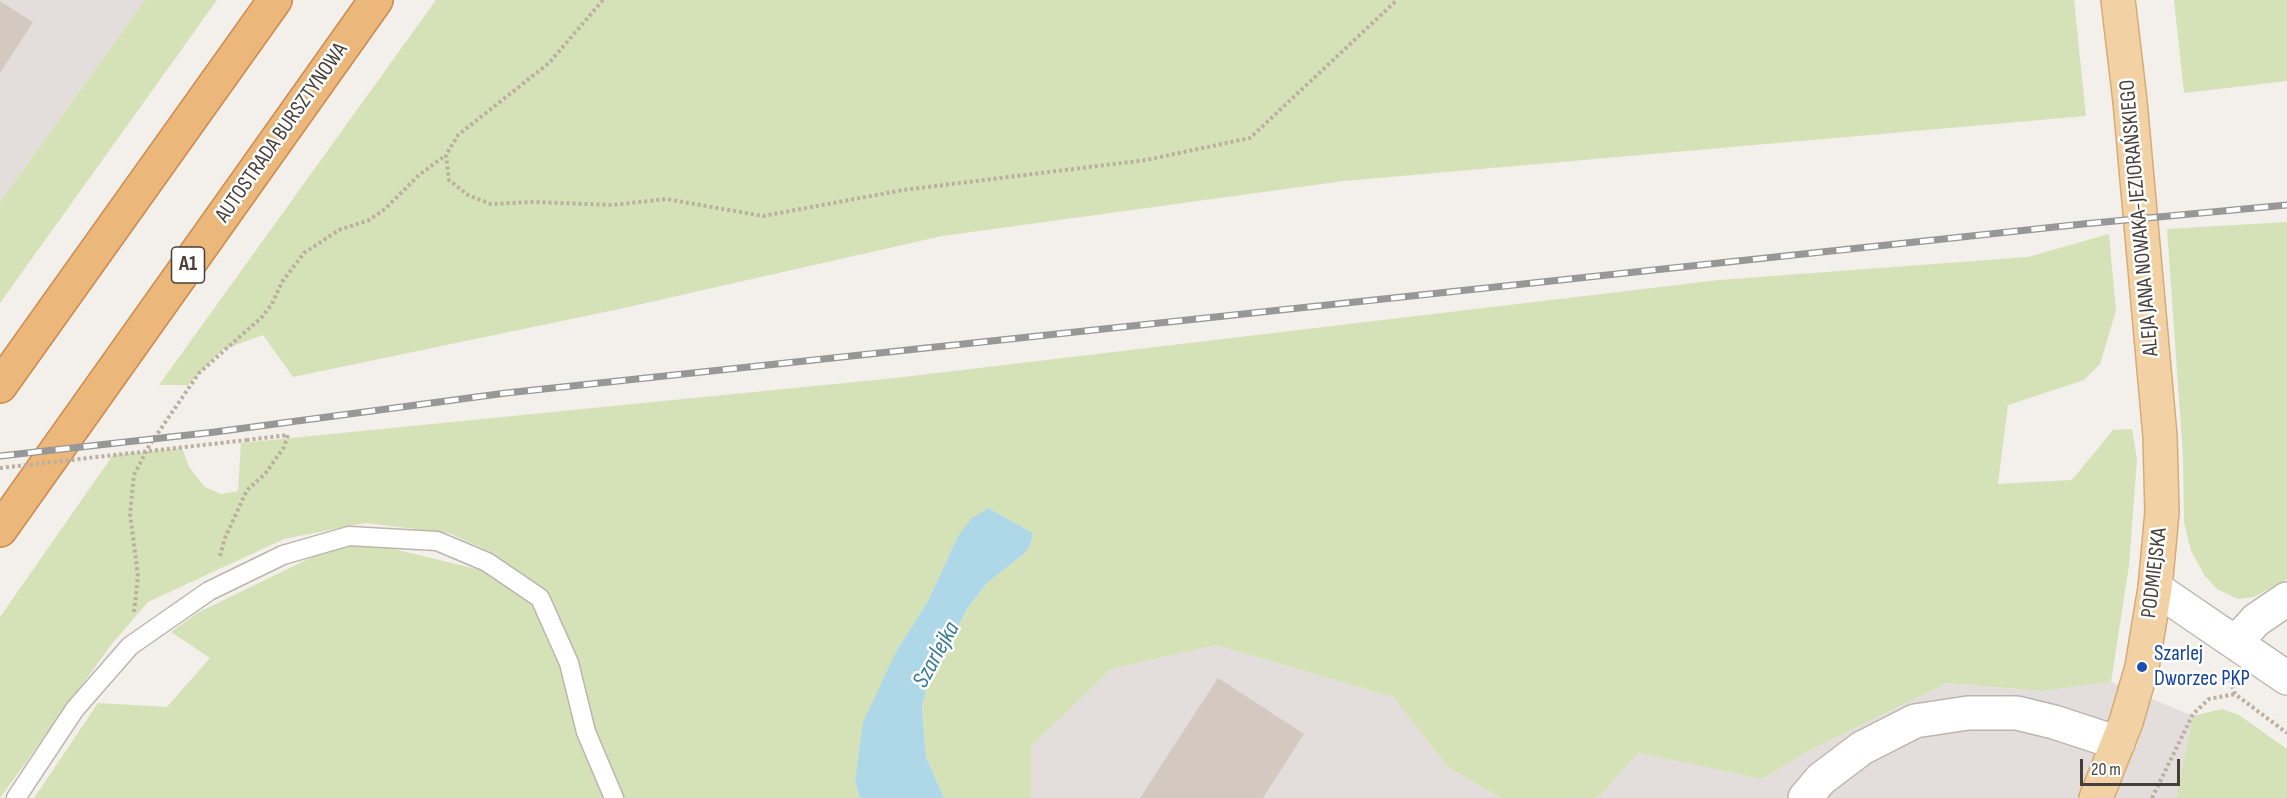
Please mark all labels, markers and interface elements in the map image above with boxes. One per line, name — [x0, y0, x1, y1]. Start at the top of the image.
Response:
street label: AUTOSTRADA BURSZTYNOWA — [210, 38, 354, 228]
street label: ALEJA JANA NOWAKA-JEZIORAŃSKIEGO — [2115, 79, 2165, 357]
road number: A1 — [172, 247, 204, 283]
street label: PODMIEJSKA — [2136, 526, 2174, 620]
water label: Szarlejka — [907, 617, 967, 693]
place label: Szarlej Dworzec PKP — [2154, 641, 2250, 692]
marker: Szarlej Dworzec PKP — [2135, 660, 2149, 674]
scale bar — [2083, 747, 2184, 785]
text: 20 m — [2091, 759, 2121, 780]

